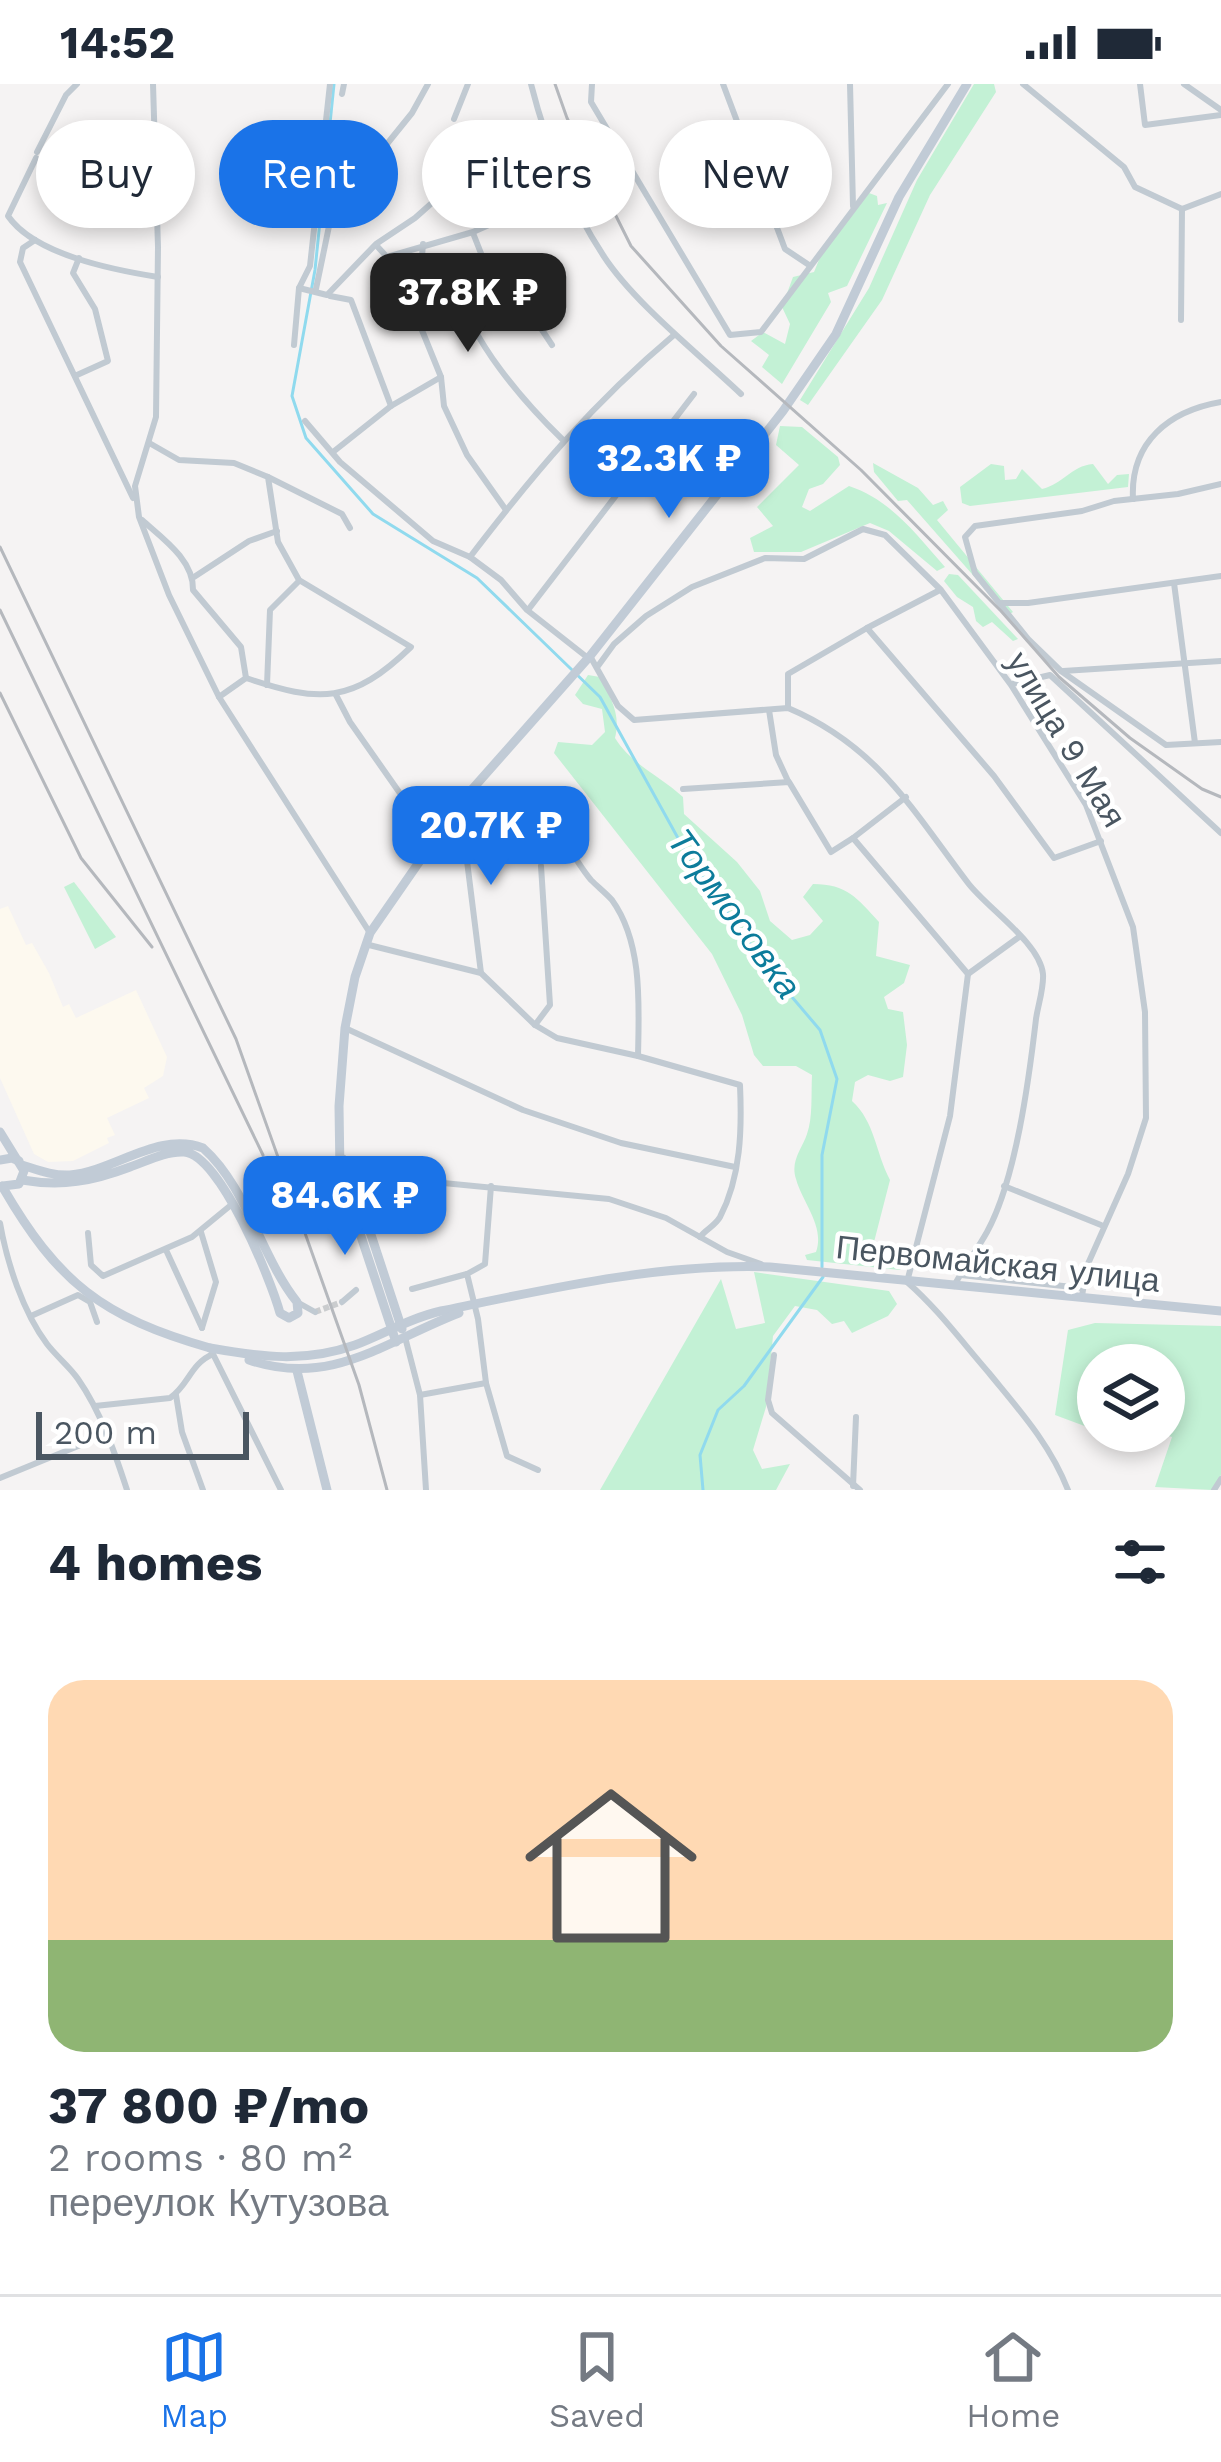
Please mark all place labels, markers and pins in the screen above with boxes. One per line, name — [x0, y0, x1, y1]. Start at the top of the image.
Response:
pin: 37.8K ₽ — [357, 253, 579, 355]
pin: 32.3K ₽ — [558, 419, 780, 521]
pin: 20.7K ₽ — [380, 786, 602, 888]
pin: 84.6K ₽ — [234, 1156, 456, 1258]

